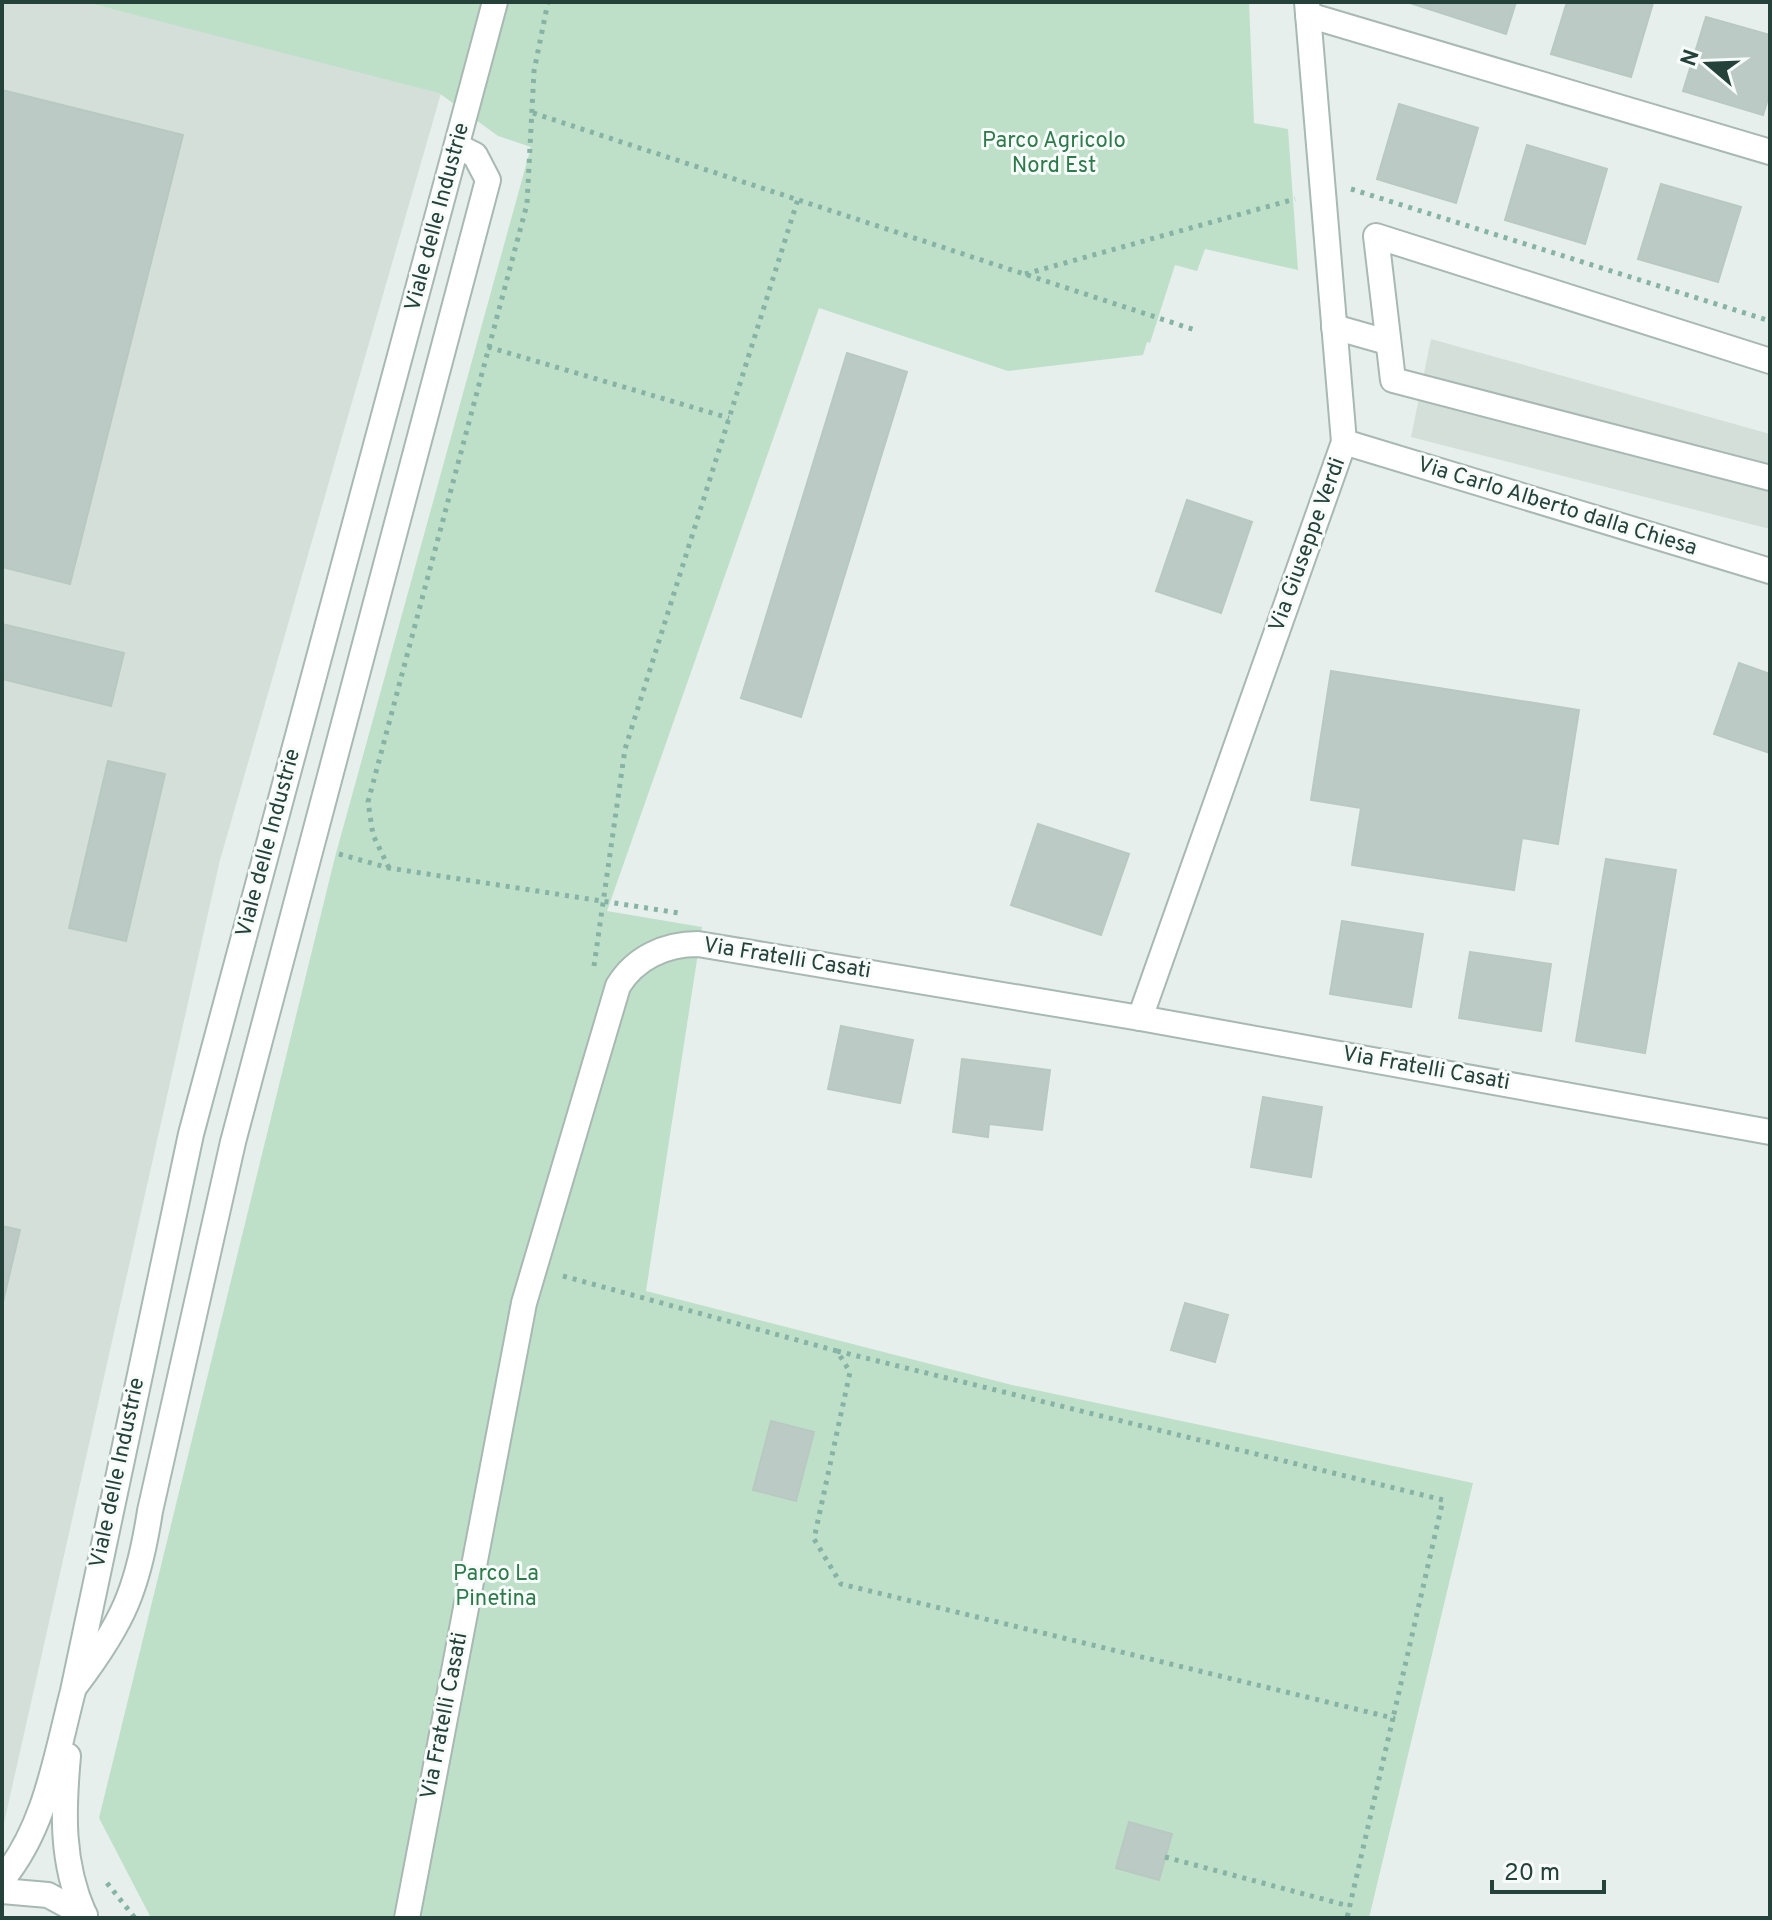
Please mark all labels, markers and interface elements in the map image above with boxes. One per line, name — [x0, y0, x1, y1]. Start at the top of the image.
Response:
north arrow — [1668, 24, 1748, 104]
text: N — [1676, 46, 1707, 70]
street label: Viale delle Industrie — [400, 120, 476, 314]
park label: Parco Agricolo Nord Est — [982, 128, 1126, 180]
street label: Via Carlo Alberto dalla Chiesa — [1414, 452, 1700, 562]
street label: Via Giuseppe Verdi — [1264, 454, 1352, 636]
street label: Viale delle Industrie — [231, 746, 307, 940]
street label: Via Fratelli Casati — [701, 932, 873, 986]
street label: Via Fratelli Casati — [1340, 1041, 1512, 1097]
street label: Viale delle Industrie — [85, 1375, 151, 1571]
park label: Parco La Pinetina — [453, 1561, 539, 1613]
street label: Via Fratelli Casati — [416, 1630, 474, 1802]
scale bar — [1492, 1844, 1604, 1894]
text: 20 m — [1504, 1859, 1560, 1889]

